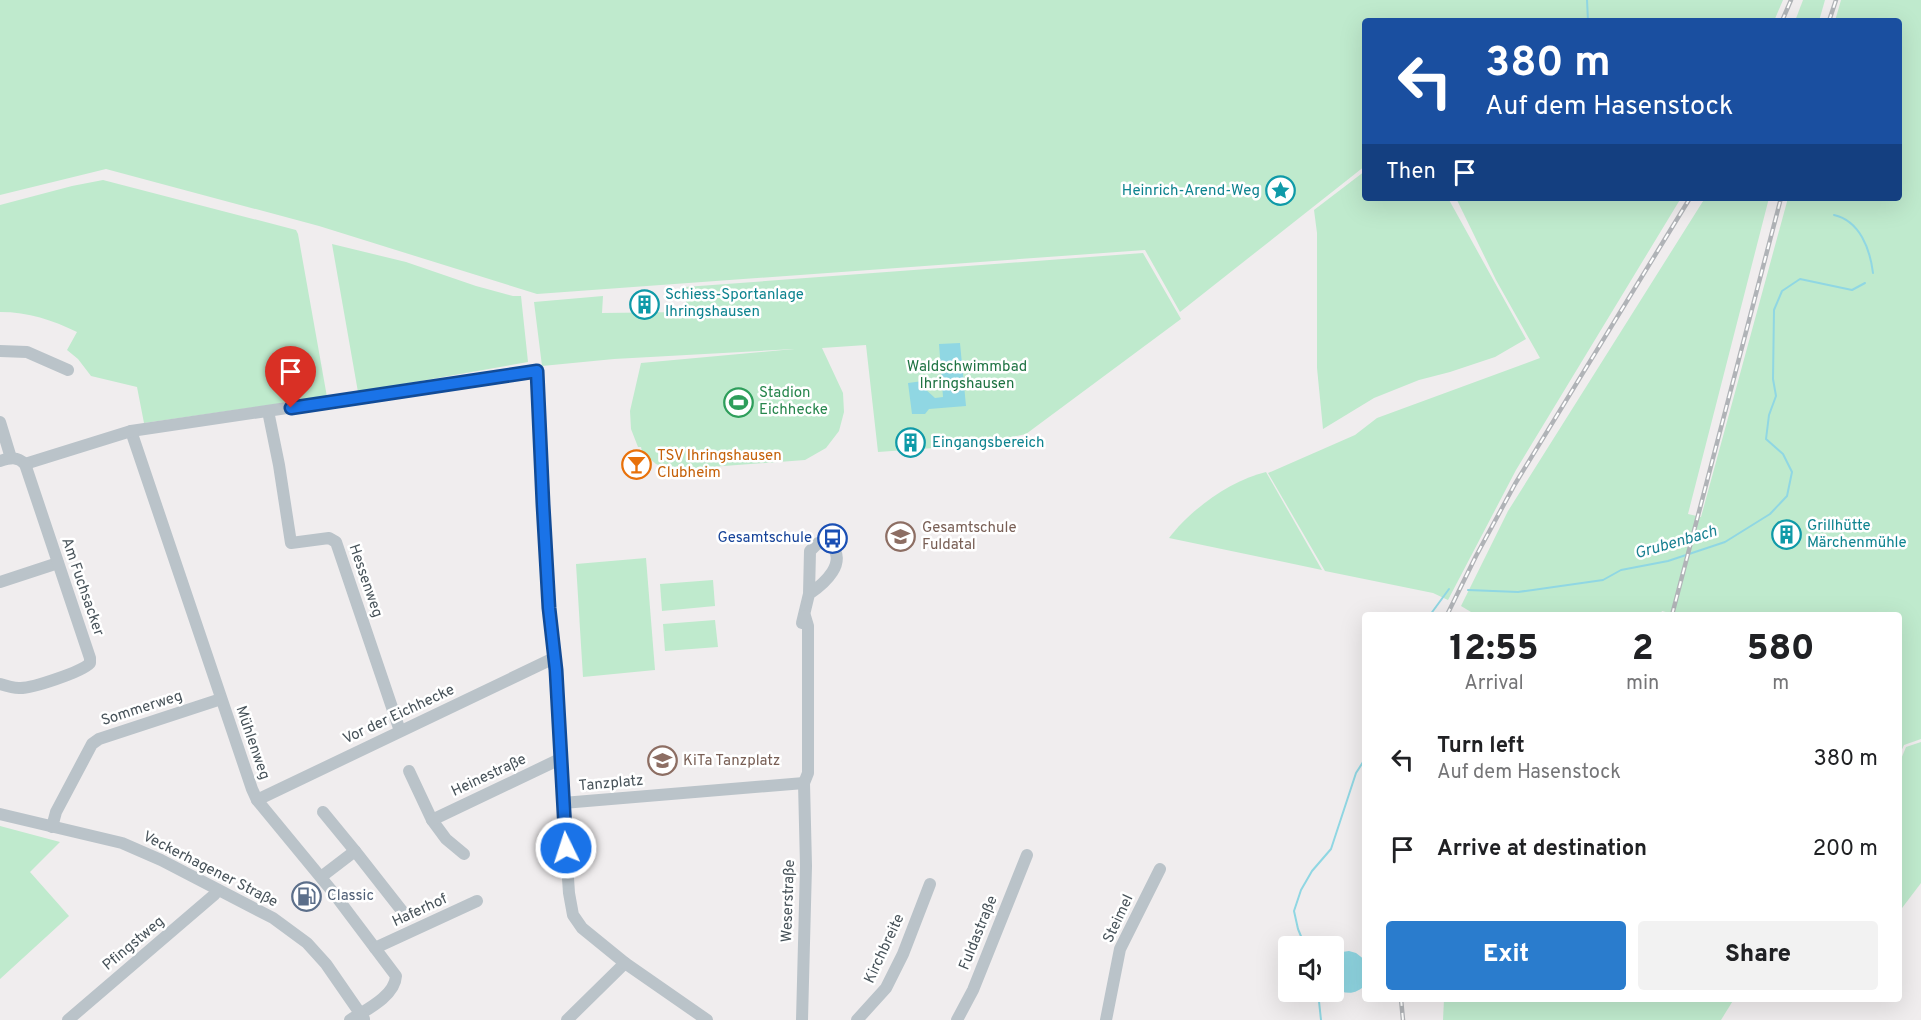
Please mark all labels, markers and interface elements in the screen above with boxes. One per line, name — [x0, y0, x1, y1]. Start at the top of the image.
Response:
text: 380 m — [1485, 38, 1611, 91]
icon: left — [1386, 42, 1464, 120]
text: Auf dem Hasenstock — [1485, 90, 1733, 124]
icon: arrive — [1448, 156, 1481, 189]
text: Then — [1386, 159, 1436, 186]
place icon: Heinrich-Arend-Weg — [1265, 175, 1297, 207]
place label: Heinrich-Arend-Weg — [1122, 182, 1260, 201]
place label: Schiess-Sportanlage Ihringshausen — [665, 286, 804, 322]
building icon: Schiess-Sportanlage Ihringshausen — [628, 288, 660, 320]
pin — [265, 346, 316, 408]
icon: arrive — [274, 355, 307, 388]
park label: Waldschwimmbad Ihringshausen — [907, 358, 1027, 394]
place label: Stadion Eichhecke — [759, 384, 828, 420]
sports icon: Stadion Eichhecke — [722, 386, 754, 418]
building icon: Eingangsbereich — [895, 427, 927, 459]
place label: Eingangsbereich — [932, 434, 1044, 453]
place label: TSV Ihringshausen Clubheim — [657, 447, 782, 483]
bar icon: TSV Ihringshausen Clubheim — [620, 449, 652, 481]
place label: Grillhütte Märchenmühle — [1807, 517, 1907, 553]
place label: Gesamtschule Fuldatal — [922, 519, 1017, 555]
building icon: Grillhütte Märchenmühle — [1770, 519, 1802, 551]
school or university icon: Gesamtschule Fuldatal — [885, 521, 917, 553]
bus stop icon: Gesamtschule — [817, 522, 849, 554]
water label: Grubenbach — [1633, 522, 1720, 564]
place label: Gesamtschule — [718, 529, 812, 548]
street label: Am Fuchsacker — [56, 535, 108, 639]
street label: Hessenweg — [344, 542, 386, 620]
text: 12:55 — [1449, 627, 1539, 673]
text: 2 — [1632, 627, 1654, 673]
text: 580 — [1747, 627, 1815, 673]
text: Arrival — [1464, 671, 1524, 697]
text: min — [1626, 671, 1659, 697]
text: m — [1772, 671, 1789, 697]
street label: Vor der Eichhecke — [340, 681, 458, 749]
street label: Sommerweg — [99, 687, 185, 731]
street label: Mühlenweg — [231, 704, 273, 782]
text: Turn left — [1437, 733, 1525, 760]
icon: left — [1386, 743, 1419, 776]
school or university icon: KiTa Tanzplatz — [646, 745, 678, 777]
text: 380 m — [1814, 746, 1878, 773]
street label: Heinestraße — [448, 750, 530, 802]
place label: KiTa Tanzplatz — [683, 752, 780, 771]
text: Auf dem Hasenstock — [1437, 760, 1621, 786]
street label: Tanzplatz — [578, 772, 644, 796]
position arrow — [534, 816, 598, 880]
street label: Veckerhagener Straße — [139, 828, 281, 912]
icon: arrive — [1386, 833, 1419, 866]
text: Arrive at destination — [1437, 836, 1647, 863]
text: 200 m — [1813, 836, 1878, 863]
street label: Weserstraße — [778, 859, 800, 943]
fuel station icon: Classic — [290, 880, 322, 912]
place label: Classic — [327, 887, 374, 906]
street label: Haferhof — [389, 890, 451, 932]
street label: Steimel — [1100, 892, 1138, 946]
street label: Fuldastraße — [956, 893, 1002, 973]
street label: Kirchbreite — [861, 911, 909, 987]
street label: Pfingstweg — [99, 913, 169, 975]
button: Exit — [1386, 921, 1626, 990]
button: Share — [1638, 921, 1878, 990]
map controls — [1278, 936, 1344, 1002]
button: sound — [1278, 936, 1344, 1002]

